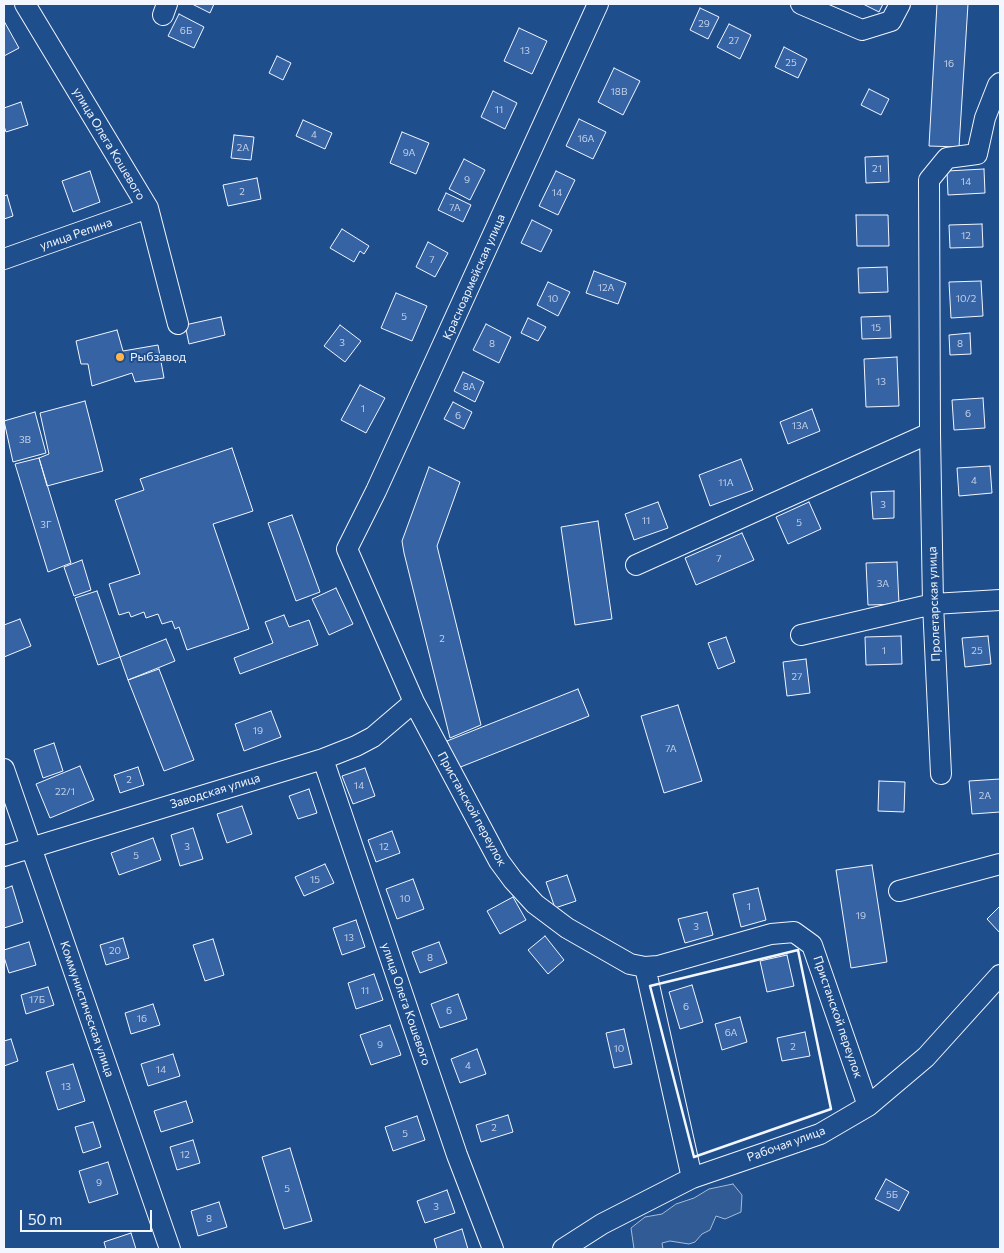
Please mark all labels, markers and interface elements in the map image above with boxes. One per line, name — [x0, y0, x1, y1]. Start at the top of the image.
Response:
house number: 29 — [698, 18, 710, 30]
house number: 6Б — [180, 25, 192, 37]
house number: 27 — [729, 35, 739, 47]
house number: 13 — [520, 45, 530, 57]
house number: 25 — [785, 57, 797, 69]
house number: 16 — [944, 58, 954, 70]
street label: улица Олега Кошевого — [70, 85, 148, 203]
house number: 18В — [611, 86, 627, 98]
house number: 11 — [495, 104, 503, 116]
house number: 4 — [311, 129, 317, 141]
house number: 16А — [577, 133, 595, 145]
house number: 2А — [237, 142, 249, 154]
house number: 9А — [403, 147, 415, 159]
house number: 21 — [872, 163, 882, 175]
house number: 9 — [464, 174, 470, 186]
house number: 14 — [961, 176, 971, 188]
house number: 2 — [239, 186, 245, 198]
house number: 14 — [552, 187, 562, 199]
house number: 7А — [449, 202, 461, 214]
street label: Красноармейская улица — [440, 212, 508, 342]
street label: улица Репина — [38, 215, 114, 253]
house number: 12 — [961, 230, 971, 242]
house number: 7 — [429, 254, 435, 266]
house number: 12А — [598, 282, 614, 294]
house number: 10 — [548, 293, 558, 305]
house number: 10/2 — [956, 293, 976, 305]
house number: 5 — [401, 311, 407, 323]
house number: 15 — [871, 322, 881, 334]
house number: 3 — [339, 337, 345, 349]
house number: 8 — [489, 338, 495, 350]
house number: 8 — [957, 338, 963, 350]
place label: Рыбзавод — [130, 350, 186, 364]
marker: Рыбзавод — [114, 351, 126, 363]
house number: 13 — [876, 376, 886, 388]
house number: 8А — [463, 381, 475, 393]
house number: 1 — [361, 403, 365, 415]
house number: 6 — [965, 408, 971, 420]
house number: 6 — [455, 410, 461, 422]
house number: 13А — [792, 420, 808, 432]
house number: 3В — [19, 434, 31, 446]
house number: 4 — [971, 475, 977, 487]
house number: 11А — [718, 477, 734, 489]
house number: 3 — [880, 499, 886, 511]
house number: 11 — [642, 515, 650, 527]
house number: 5 — [796, 517, 802, 529]
house number: 3Г — [40, 519, 52, 531]
street label: Пролетарская улица — [925, 546, 943, 662]
house number: 7 — [716, 553, 722, 565]
house number: 3А — [877, 578, 889, 590]
house number: 2 — [439, 633, 445, 645]
house number: 1 — [882, 645, 886, 657]
house number: 25 — [971, 645, 983, 657]
house number: 27 — [792, 671, 802, 683]
house number: 19 — [253, 725, 263, 737]
house number: 7А — [665, 743, 677, 755]
street label: Пристанской переулок — [435, 749, 509, 869]
street label: Заводская улица — [168, 770, 262, 812]
house number: 2 — [126, 774, 132, 786]
house number: 14 — [354, 780, 364, 792]
house number: 22/1 — [55, 786, 75, 798]
house number: 2А — [979, 790, 991, 802]
house number: 3 — [184, 841, 190, 853]
house number: 12 — [379, 841, 389, 853]
house number: 5 — [133, 850, 139, 862]
house number: 15 — [310, 874, 320, 886]
house number: 10 — [400, 893, 410, 905]
house number: 1 — [747, 901, 751, 913]
house number: 19 — [856, 910, 866, 922]
house number: 3 — [693, 921, 699, 933]
house number: 13 — [344, 932, 354, 944]
street label: Коммунистическая улица — [57, 939, 117, 1079]
street label: улица Олега Кошевого — [378, 941, 434, 1067]
house number: 20 — [109, 945, 121, 957]
house number: 8 — [427, 952, 433, 964]
street label: Пристанской переулок — [810, 954, 866, 1080]
house number: 11 — [361, 985, 369, 997]
house number: 17Б — [29, 994, 45, 1006]
house number: 6 — [683, 1001, 689, 1013]
house number: 6 — [446, 1005, 452, 1017]
house number: 16 — [137, 1013, 147, 1025]
house number: 6А — [725, 1027, 737, 1039]
house number: 9 — [377, 1039, 383, 1051]
house number: 2 — [790, 1041, 796, 1053]
house number: 10 — [614, 1043, 624, 1055]
house number: 4 — [465, 1060, 471, 1072]
house number: 14 — [156, 1064, 166, 1076]
house number: 13 — [61, 1081, 71, 1093]
house number: 2 — [491, 1122, 497, 1134]
street label: Рабочая улица — [745, 1123, 827, 1165]
house number: 5 — [402, 1128, 408, 1140]
house number: 12 — [180, 1149, 190, 1161]
house number: 9 — [96, 1177, 102, 1189]
house number: 5 — [284, 1183, 290, 1195]
house number: 5Б — [886, 1189, 898, 1201]
scale bar — [22, 1200, 155, 1232]
house number: 3 — [433, 1201, 439, 1213]
text: 50 m — [28, 1210, 62, 1228]
house number: 8 — [206, 1213, 212, 1225]

